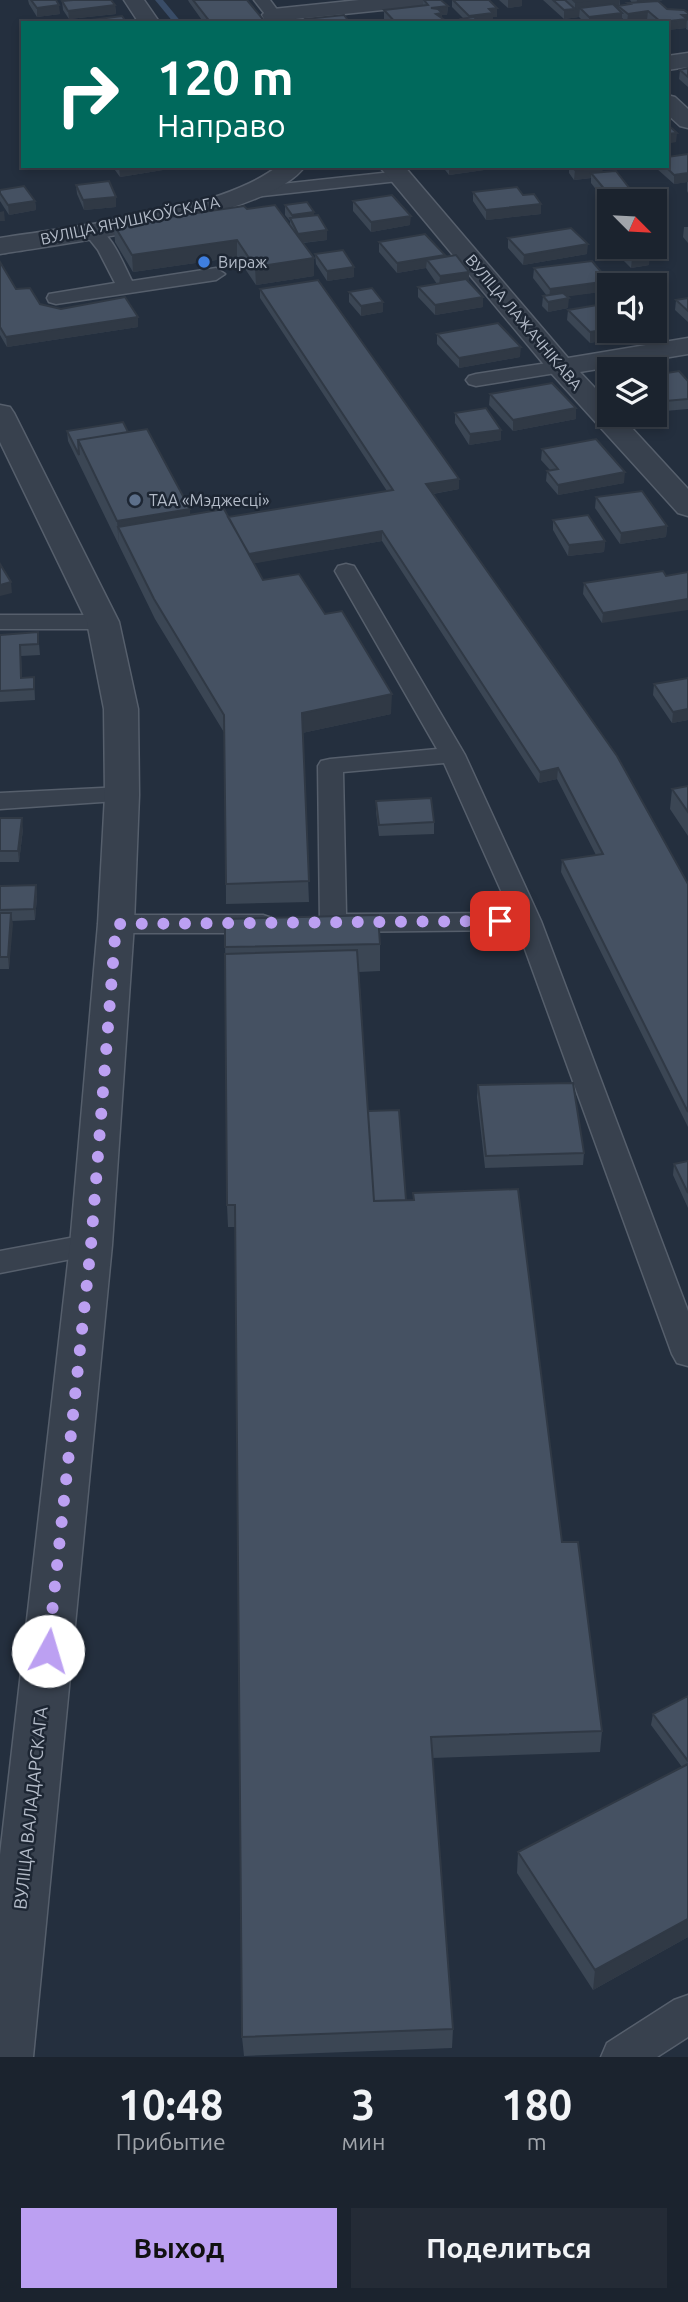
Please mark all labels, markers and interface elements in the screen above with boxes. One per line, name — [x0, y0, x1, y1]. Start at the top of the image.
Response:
icon: right — [42, 49, 133, 140]
text: 120 m — [157, 49, 294, 104]
text: Направо — [157, 107, 286, 143]
north arrow — [597, 189, 667, 259]
map controls — [597, 189, 667, 427]
street label: ВУЛІЦА ЯНУШКОЎСКАГА — [38, 191, 222, 248]
street label: ВУЛІЦА ЛАЖАЧНІКАВА — [462, 251, 586, 394]
place label: Вираж — [218, 253, 267, 271]
marker: Вираж — [196, 254, 212, 270]
button: sound — [597, 273, 667, 343]
button: layers — [597, 357, 667, 427]
place label: ТАА «Мэджесці» — [149, 491, 269, 509]
marker: ТАА «Мэджесці» — [127, 492, 143, 508]
pin — [470, 891, 530, 951]
icon: arrive — [481, 902, 519, 940]
position arrow — [11, 1614, 85, 1688]
street label: ВУЛІЦА ВАЛАДАРСКАГА — [9, 1705, 51, 1910]
text: 10:48 — [118, 2081, 223, 2128]
text: 3 — [352, 2081, 375, 2128]
text: 180 — [501, 2081, 572, 2128]
text: Прибытие — [116, 2129, 226, 2154]
text: мин — [342, 2129, 385, 2154]
text: m — [527, 2129, 547, 2154]
button: Выход — [21, 2208, 337, 2288]
button: Поделиться — [351, 2208, 667, 2288]

